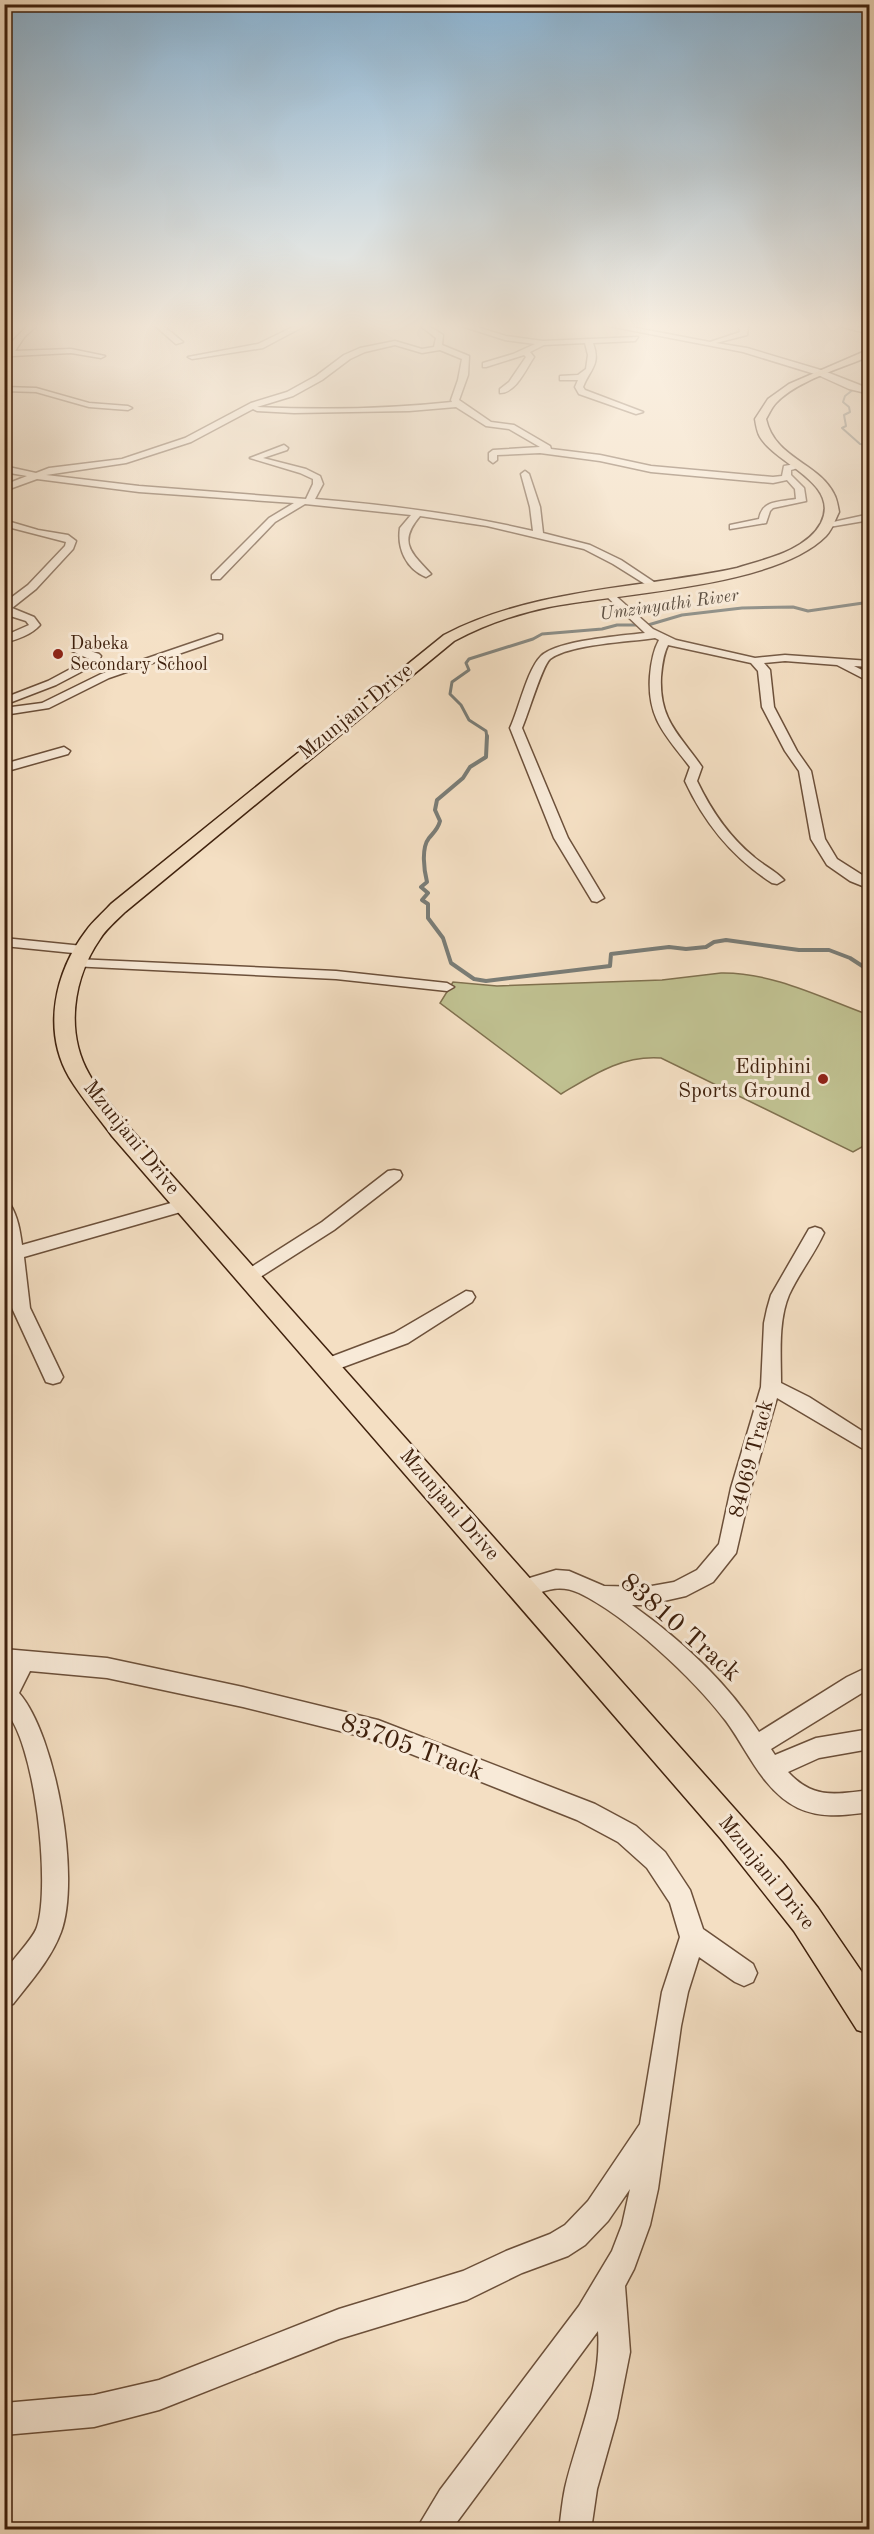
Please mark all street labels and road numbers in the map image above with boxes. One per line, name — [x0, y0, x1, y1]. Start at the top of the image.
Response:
street label: Mzunjani Drive — [295, 660, 417, 764]
street label: Mzunjani Drive — [79, 1077, 183, 1199]
street label: 84069 Track — [726, 1398, 778, 1520]
street label: Mzunjani Drive — [395, 1445, 503, 1565]
street label: 83810 Track — [615, 1569, 745, 1687]
street label: 83705 Track — [337, 1710, 487, 1786]
street label: Mzunjani Drive — [714, 1812, 818, 1934]

